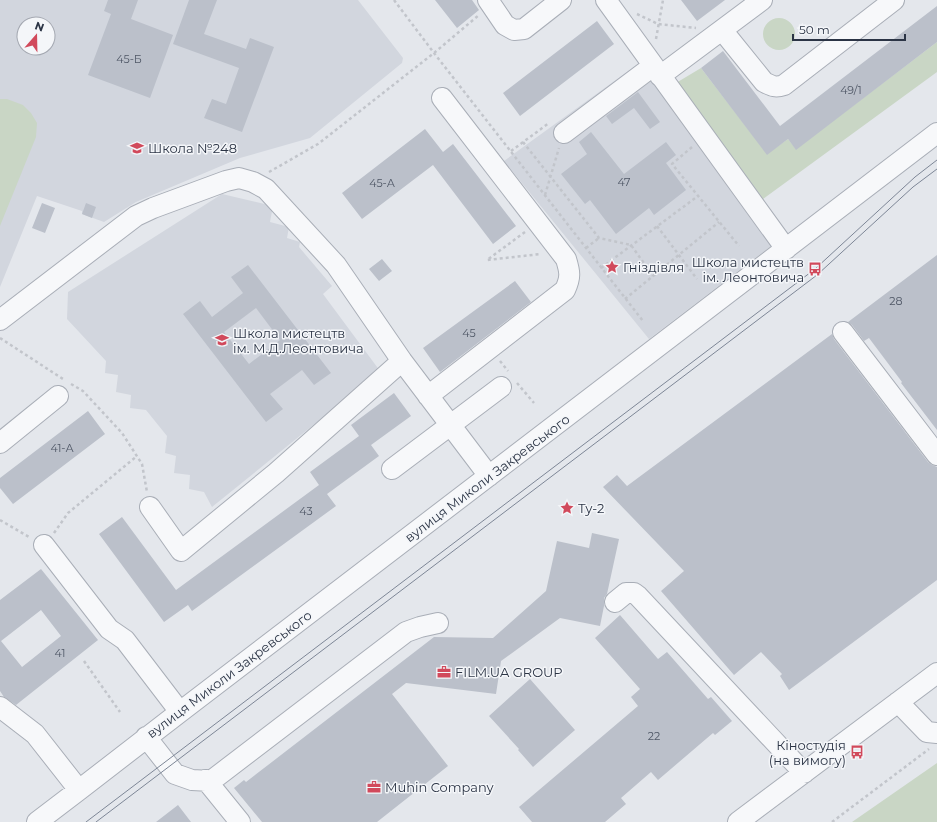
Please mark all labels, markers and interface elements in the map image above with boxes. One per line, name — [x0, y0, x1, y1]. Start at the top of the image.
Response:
north arrow — [16, 16, 56, 56]
scale bar — [793, 16, 905, 42]
text: N — [33, 19, 46, 35]
text: 50 m — [799, 22, 830, 37]
house number: 45-Б — [116, 52, 142, 66]
house number: 49/1 — [840, 83, 862, 97]
school or university icon: Школа №248 — [129, 140, 145, 156]
place label: Школа №248 — [148, 140, 237, 156]
house number: 47 — [617, 175, 631, 189]
house number: 45-А — [369, 176, 396, 190]
place label: Школа мистецтв ім. Леонтовича — [692, 254, 804, 285]
place icon: Гніздівля — [604, 259, 620, 275]
place label: Гніздівля — [623, 259, 684, 275]
bus stop icon: Школа мистецтв ім. Леонтовича — [807, 261, 823, 277]
house number: 28 — [889, 294, 903, 308]
place label: Школа мистецтв ім. М.Д.Леонтовича — [233, 325, 364, 356]
house number: 45 — [462, 326, 476, 340]
school or university icon: Школа мистецтв ім. М.Д.Леонтовича — [214, 332, 230, 348]
street label: вулиця Миколи Закревського — [401, 411, 573, 545]
house number: 41-А — [50, 441, 74, 455]
place icon: Ту-2 — [559, 500, 575, 516]
place label: Ту-2 — [578, 500, 605, 516]
house number: 43 — [299, 504, 313, 518]
street label: вулиця Миколи Закревського — [143, 607, 315, 741]
house number: 41 — [55, 646, 65, 660]
office icon: FILM.UA GROUP — [436, 664, 452, 680]
place label: FILM.UA GROUP — [455, 664, 563, 680]
house number: 22 — [648, 729, 660, 743]
place label: Кіностудія (на вимогу) — [769, 737, 846, 768]
bus stop icon: Кіностудія (на вимогу) — [849, 744, 865, 760]
office icon: Muhin Company — [366, 779, 382, 795]
place label: Muhin Company — [385, 779, 494, 795]

